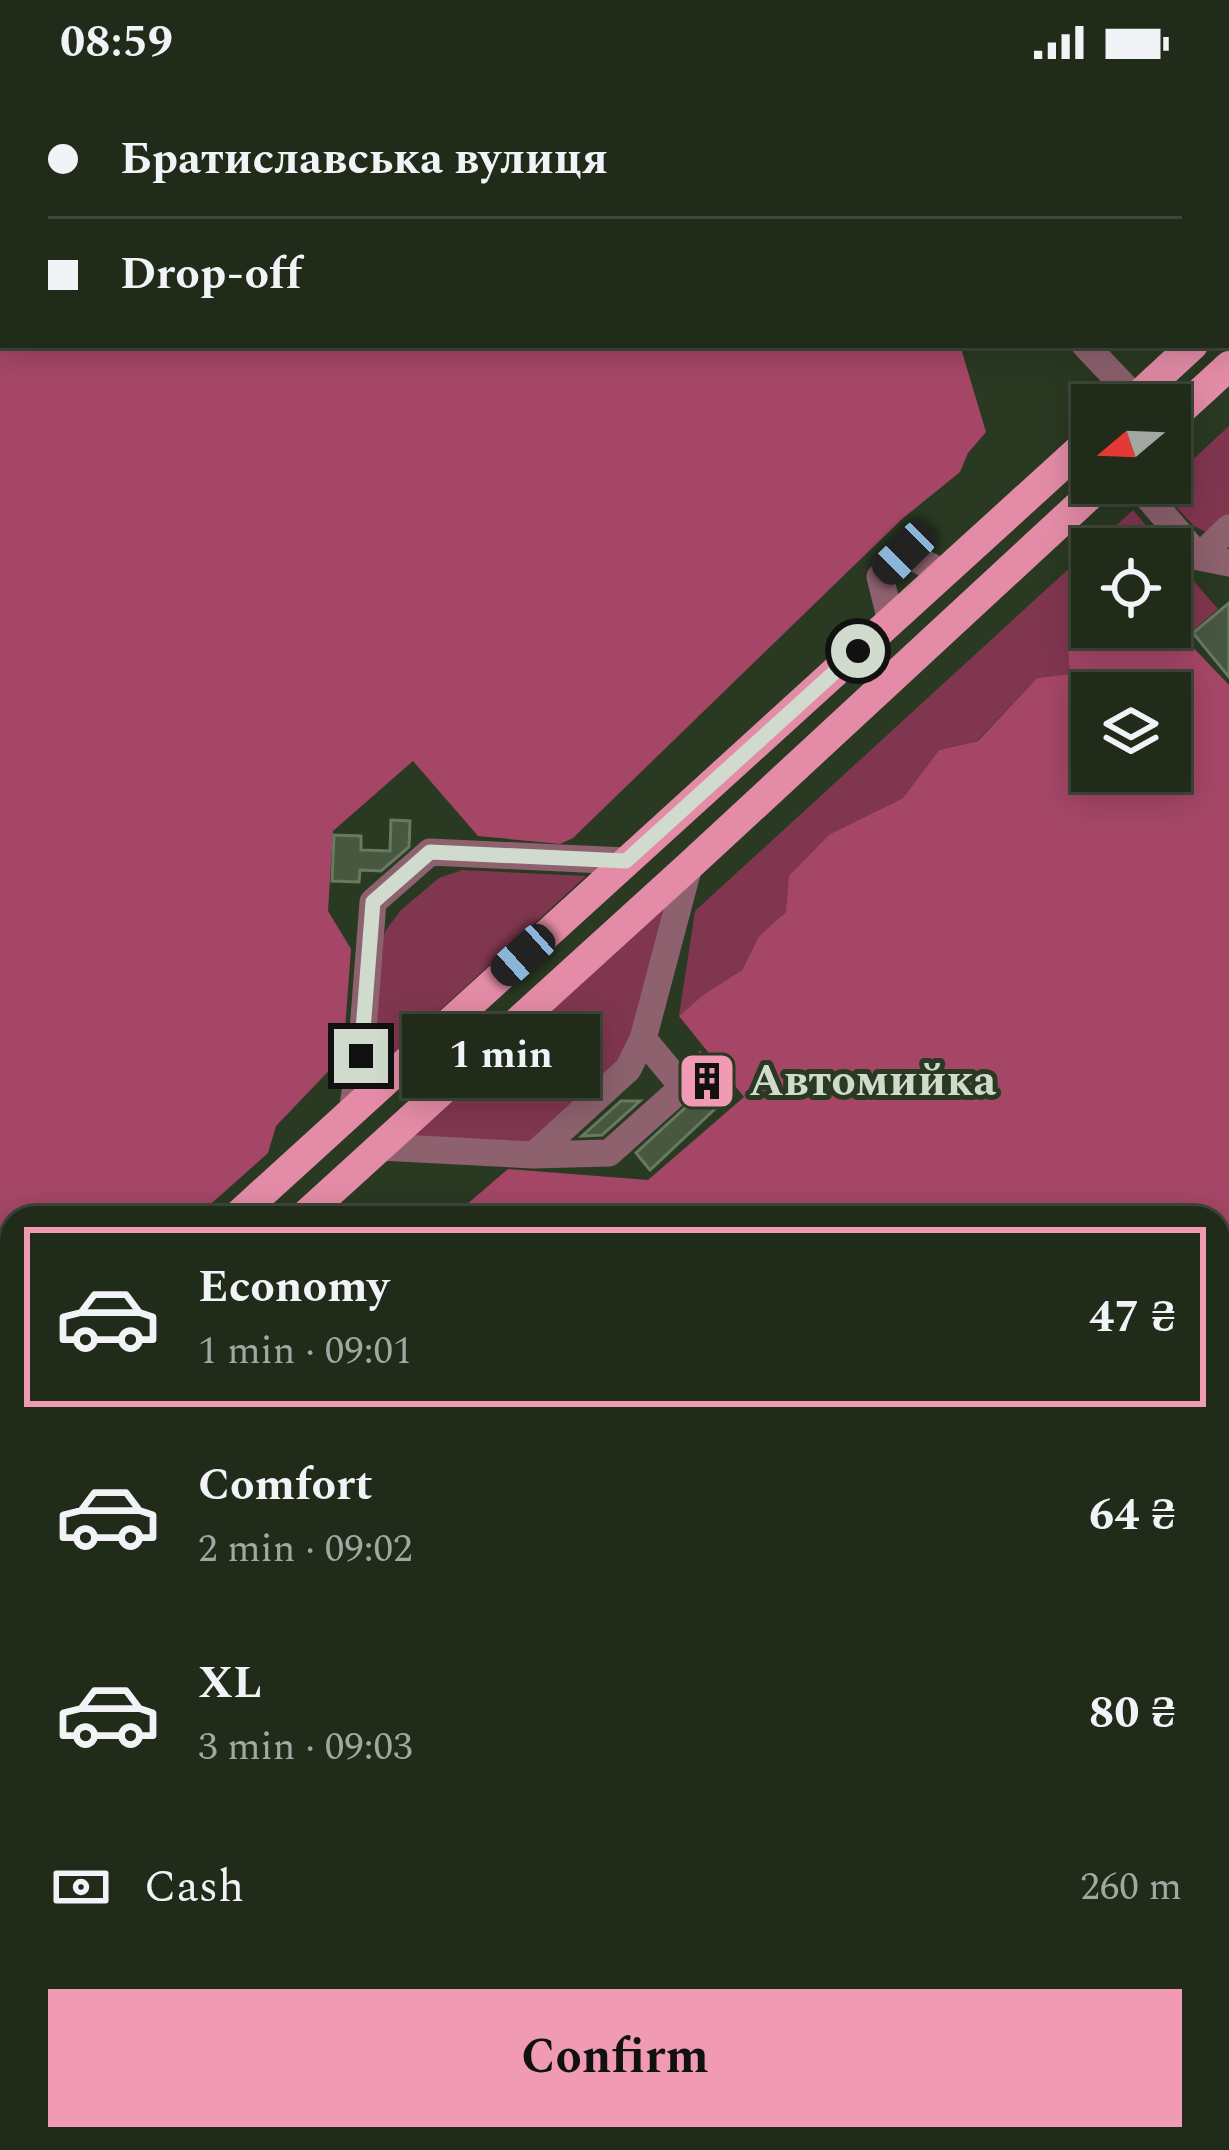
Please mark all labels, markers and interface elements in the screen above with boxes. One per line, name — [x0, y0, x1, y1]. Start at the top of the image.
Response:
text: 08:59 — [60, 8, 173, 77]
text: Братиславська вулиця — [120, 125, 608, 194]
text: Drop-off — [120, 240, 302, 309]
north arrow — [1071, 384, 1191, 504]
map controls — [1071, 384, 1191, 792]
car — [866, 515, 942, 591]
button: locate — [1071, 528, 1191, 648]
route start — [831, 624, 885, 678]
button: layers — [1071, 672, 1191, 792]
car — [484, 918, 562, 992]
callout: 1 min — [403, 1014, 601, 1098]
text: 1 min — [449, 1026, 553, 1085]
route end — [334, 1029, 388, 1083]
place label: Автомийка — [749, 1047, 997, 1116]
building icon: Автомийка — [676, 1050, 738, 1112]
text: Economy — [198, 1253, 389, 1322]
icon: car — [54, 1263, 162, 1371]
text: 47 ₴ — [1089, 1283, 1176, 1352]
text: 1 min · 09:01 — [198, 1322, 413, 1381]
text: Comfort — [198, 1451, 373, 1520]
icon: car — [54, 1461, 162, 1569]
text: 64 ₴ — [1089, 1481, 1176, 1550]
text: 2 min · 09:02 — [198, 1520, 413, 1579]
text: XL — [198, 1649, 262, 1718]
icon: car — [54, 1659, 162, 1767]
text: 80 ₴ — [1089, 1679, 1176, 1748]
text: 3 min · 09:03 — [198, 1718, 413, 1777]
text: Cash — [144, 1853, 244, 1922]
icon: cash — [48, 1854, 114, 1920]
text: 260 m — [1080, 1858, 1182, 1917]
button: Confirm — [48, 1989, 1182, 2127]

